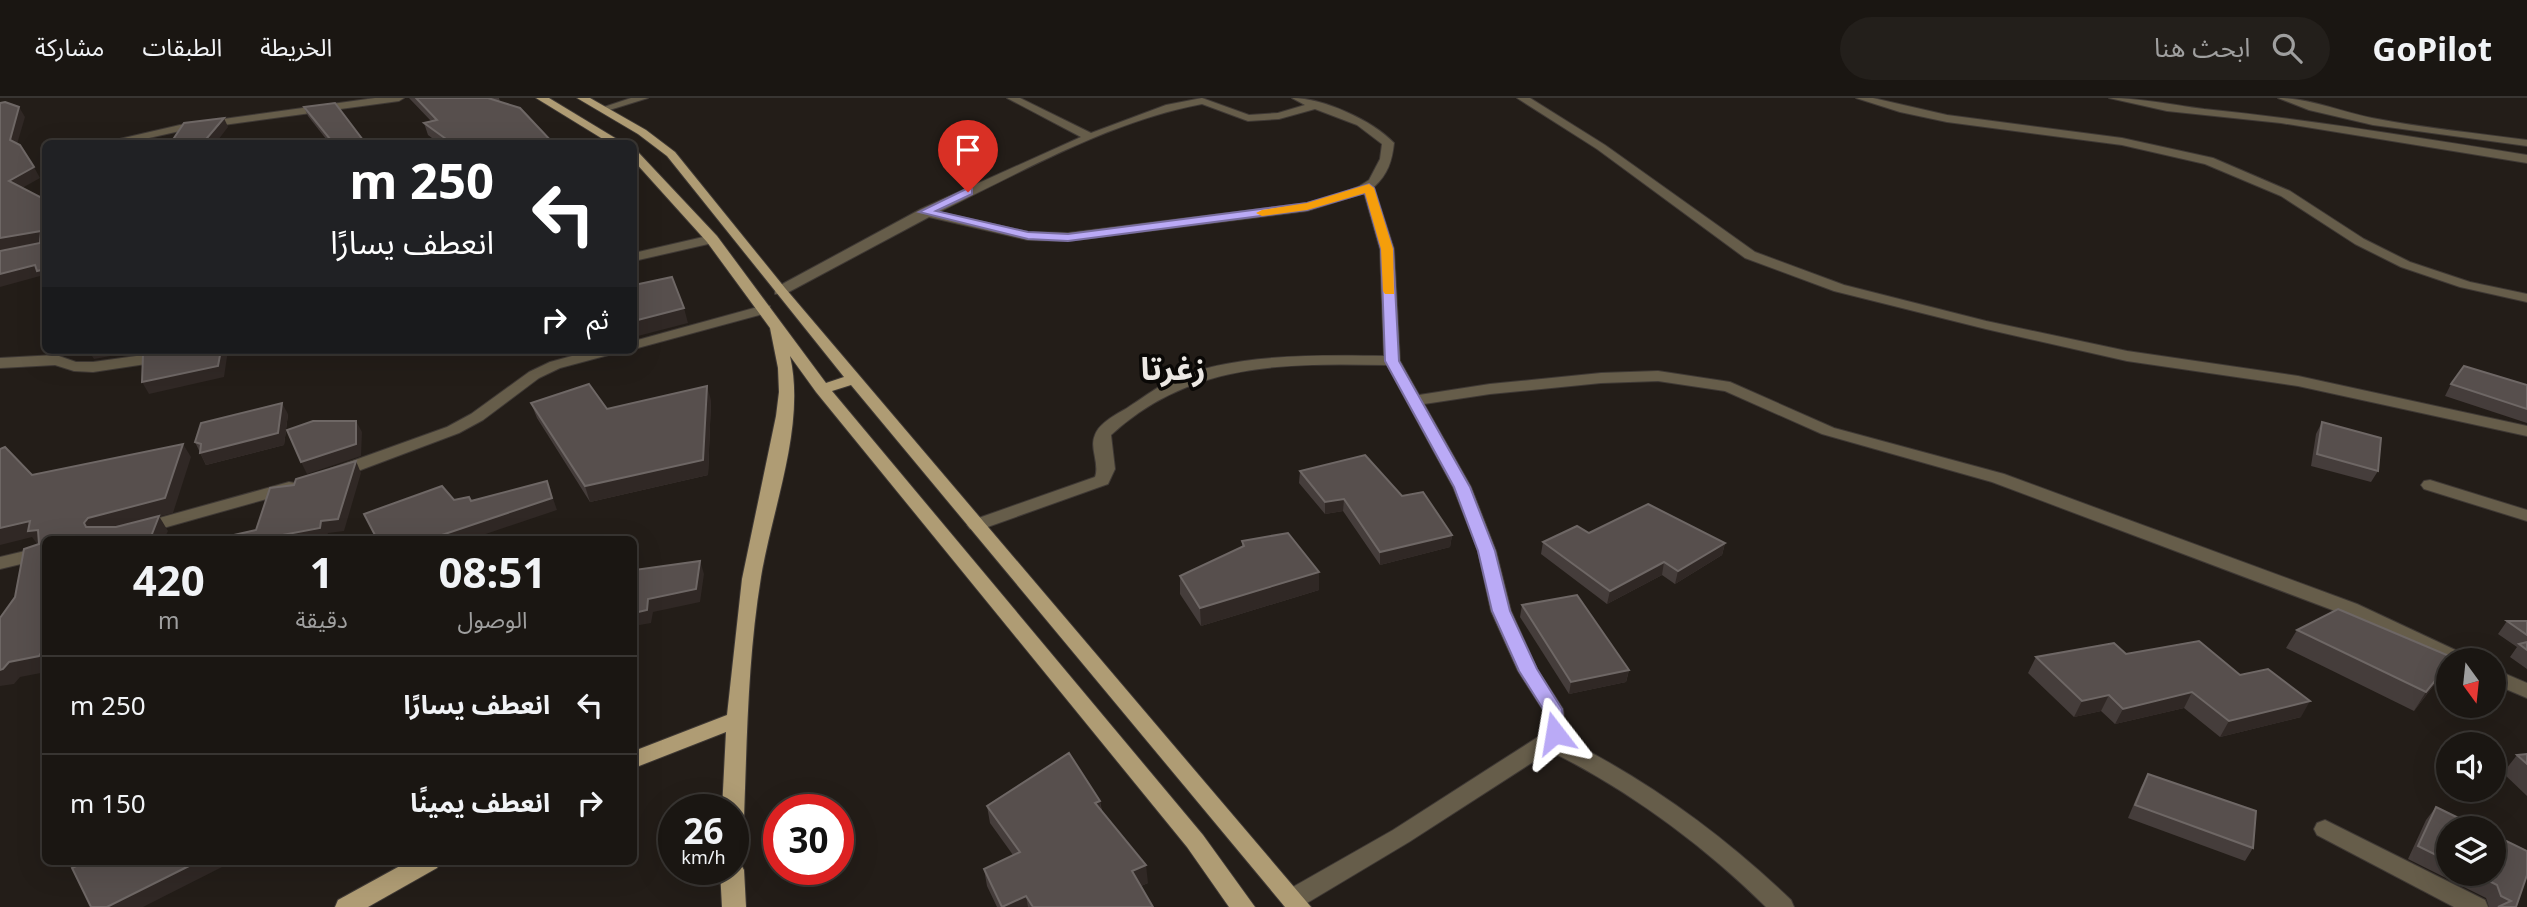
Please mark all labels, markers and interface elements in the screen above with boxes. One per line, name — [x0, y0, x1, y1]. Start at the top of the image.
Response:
search box — [1840, 17, 2330, 80]
text: GoPilot — [2372, 26, 2492, 71]
text: ابحث هنا — [2154, 29, 2250, 65]
icon: search — [2268, 29, 2306, 67]
text: مشاركة — [35, 30, 104, 63]
text: الطبقات — [142, 30, 222, 63]
text: الخريطة — [260, 30, 332, 63]
pin — [938, 120, 998, 192]
icon: arrive — [949, 131, 987, 169]
text: 250 m — [349, 147, 494, 213]
icon: left — [518, 168, 609, 259]
text: انعطف يسارًا — [330, 220, 494, 263]
icon: right — [535, 301, 573, 339]
text: ثم — [587, 301, 609, 337]
district label: زغرتا — [1140, 346, 1206, 389]
text: 1 — [310, 543, 334, 600]
text: 08:51 — [438, 543, 546, 600]
text: 420 — [133, 551, 205, 608]
text: دقيقة — [295, 603, 348, 635]
text: الوصول — [457, 603, 527, 635]
text: m — [158, 604, 179, 636]
north arrow — [2436, 648, 2506, 718]
map controls — [2436, 648, 2506, 886]
text: انعطف يسارًا — [404, 686, 550, 722]
icon: left — [571, 686, 609, 724]
text: 250 m — [70, 687, 146, 723]
position arrow — [1518, 696, 1592, 770]
button: sound — [2436, 732, 2506, 802]
text: انعطف يمينًا — [410, 784, 550, 820]
icon: right — [571, 784, 609, 822]
text: 150 m — [70, 785, 146, 821]
speed limit sign: 30 — [763, 794, 854, 885]
text: 26 — [683, 807, 724, 854]
button: layers — [2436, 816, 2506, 886]
text: km/h — [681, 845, 726, 869]

